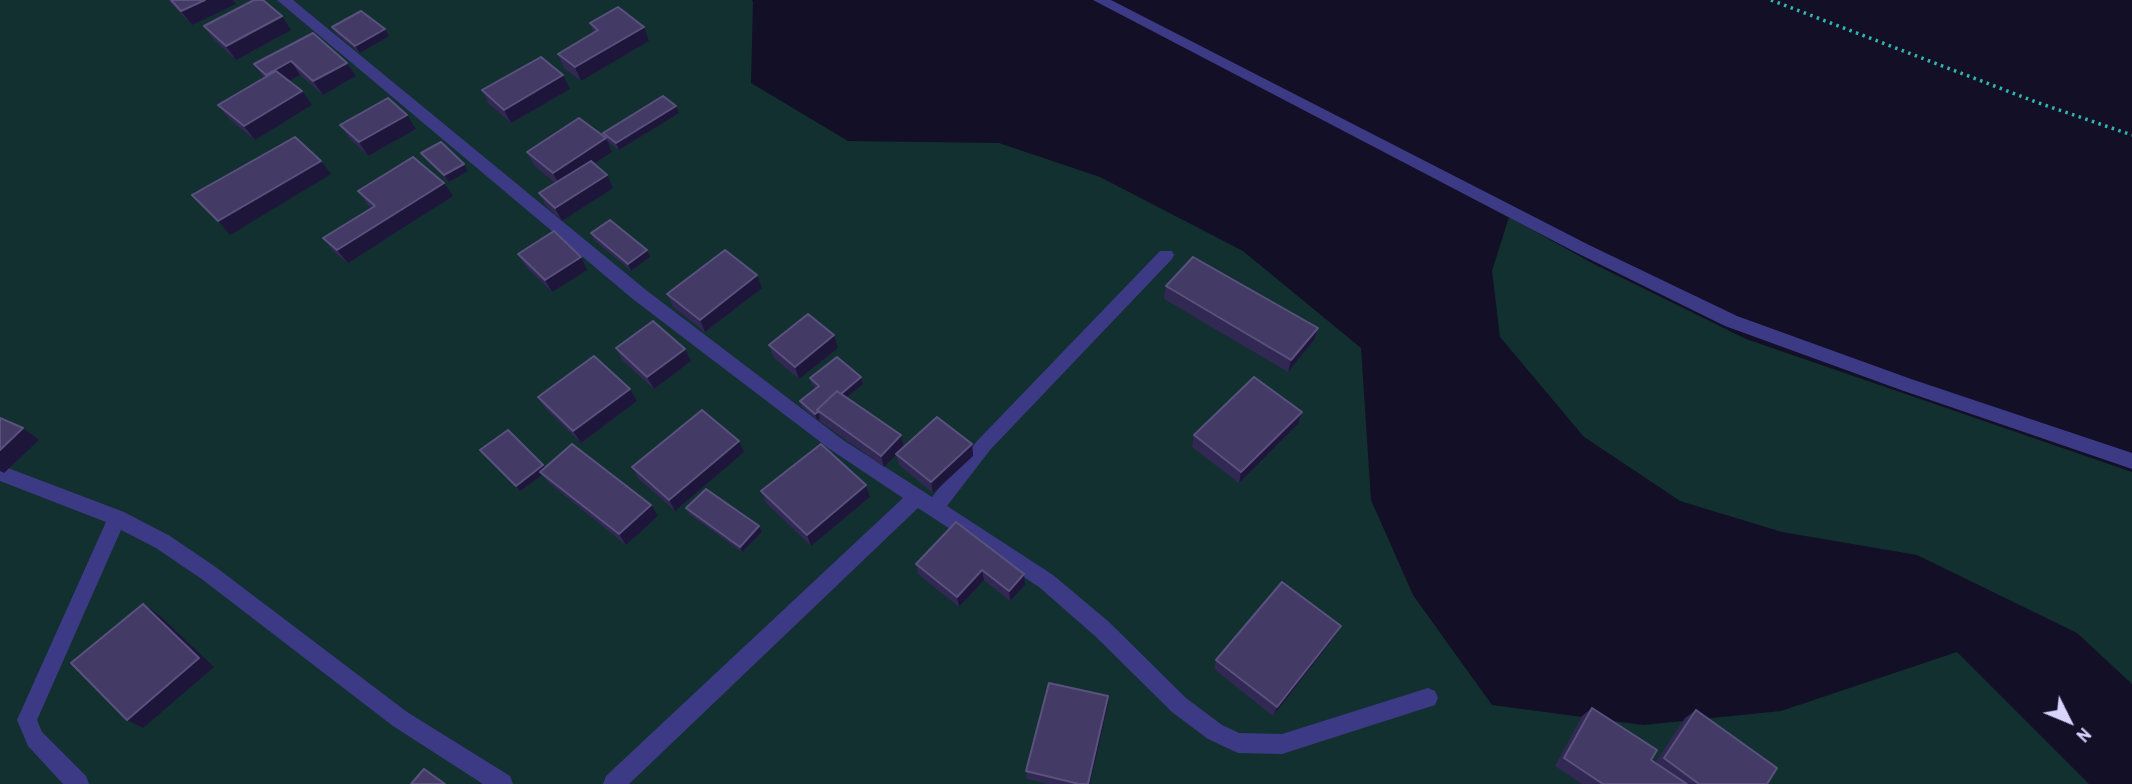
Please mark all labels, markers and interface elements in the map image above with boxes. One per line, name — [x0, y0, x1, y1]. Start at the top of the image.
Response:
north arrow — [2034, 686, 2104, 756]
text: N — [2071, 722, 2098, 748]

